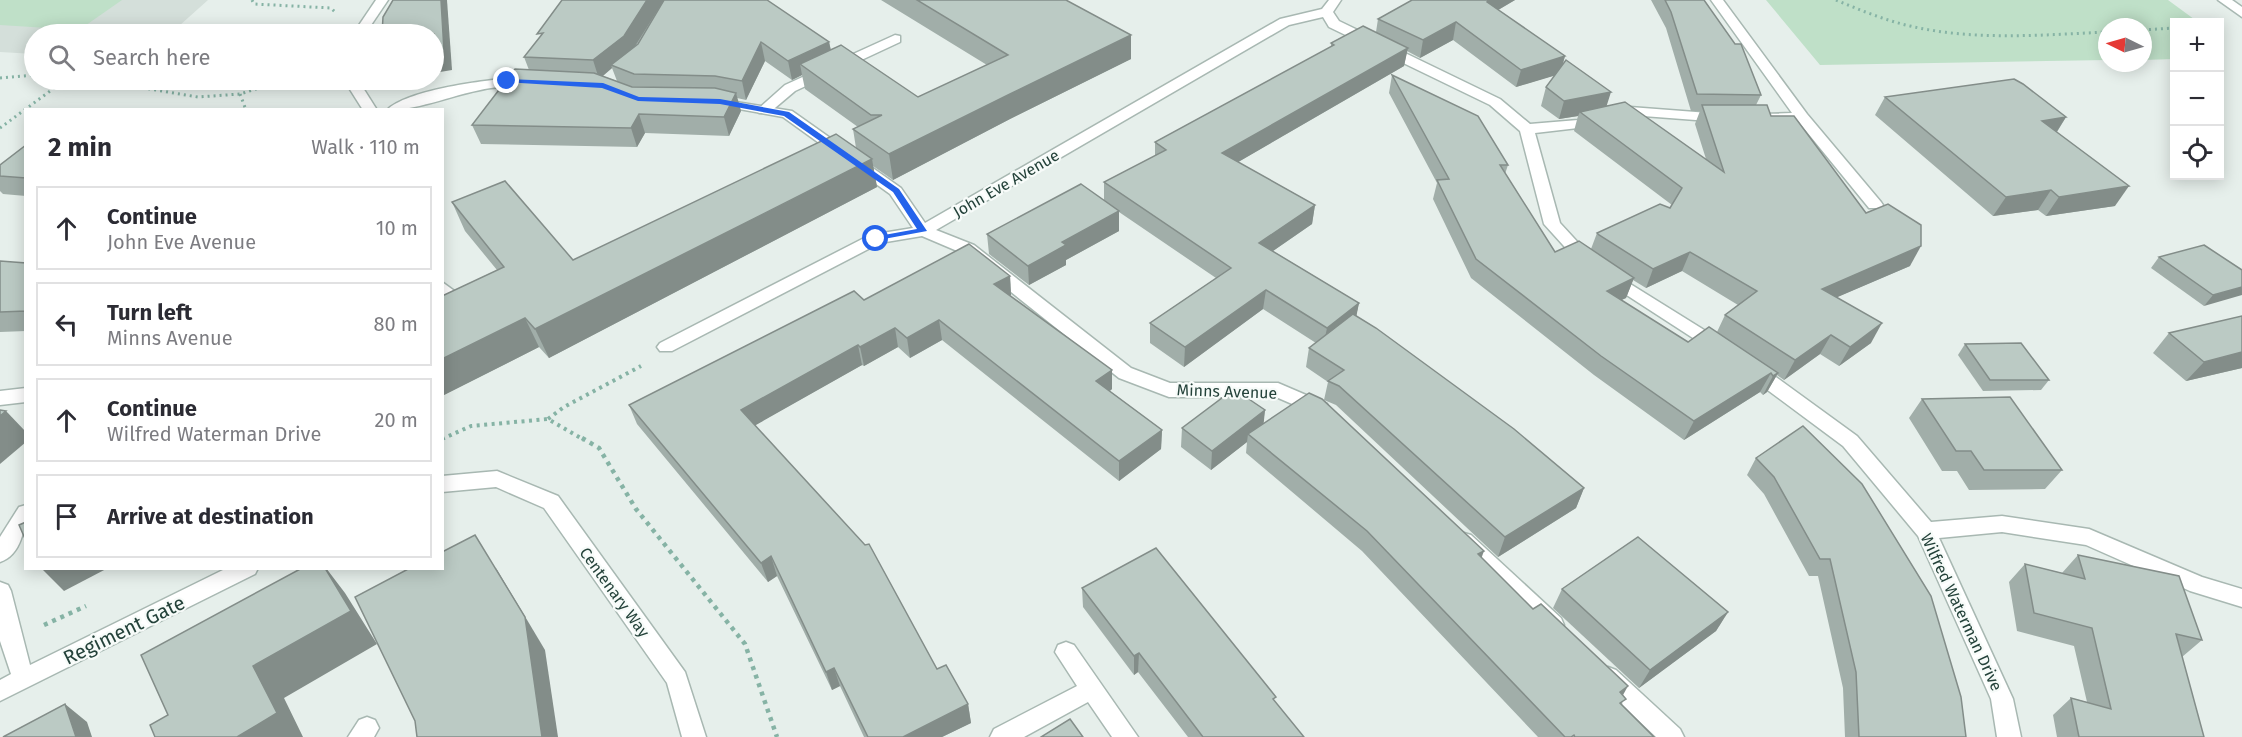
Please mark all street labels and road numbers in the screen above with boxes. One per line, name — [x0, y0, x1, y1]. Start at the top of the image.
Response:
street label: John Eve Avenue — [950, 145, 1063, 221]
street label: Minns Avenue — [1176, 380, 1278, 403]
street label: Wilfred Waterman Drive — [1917, 531, 2006, 694]
street label: Centenary Way — [576, 544, 654, 641]
street label: Regiment Gate — [59, 590, 189, 670]

